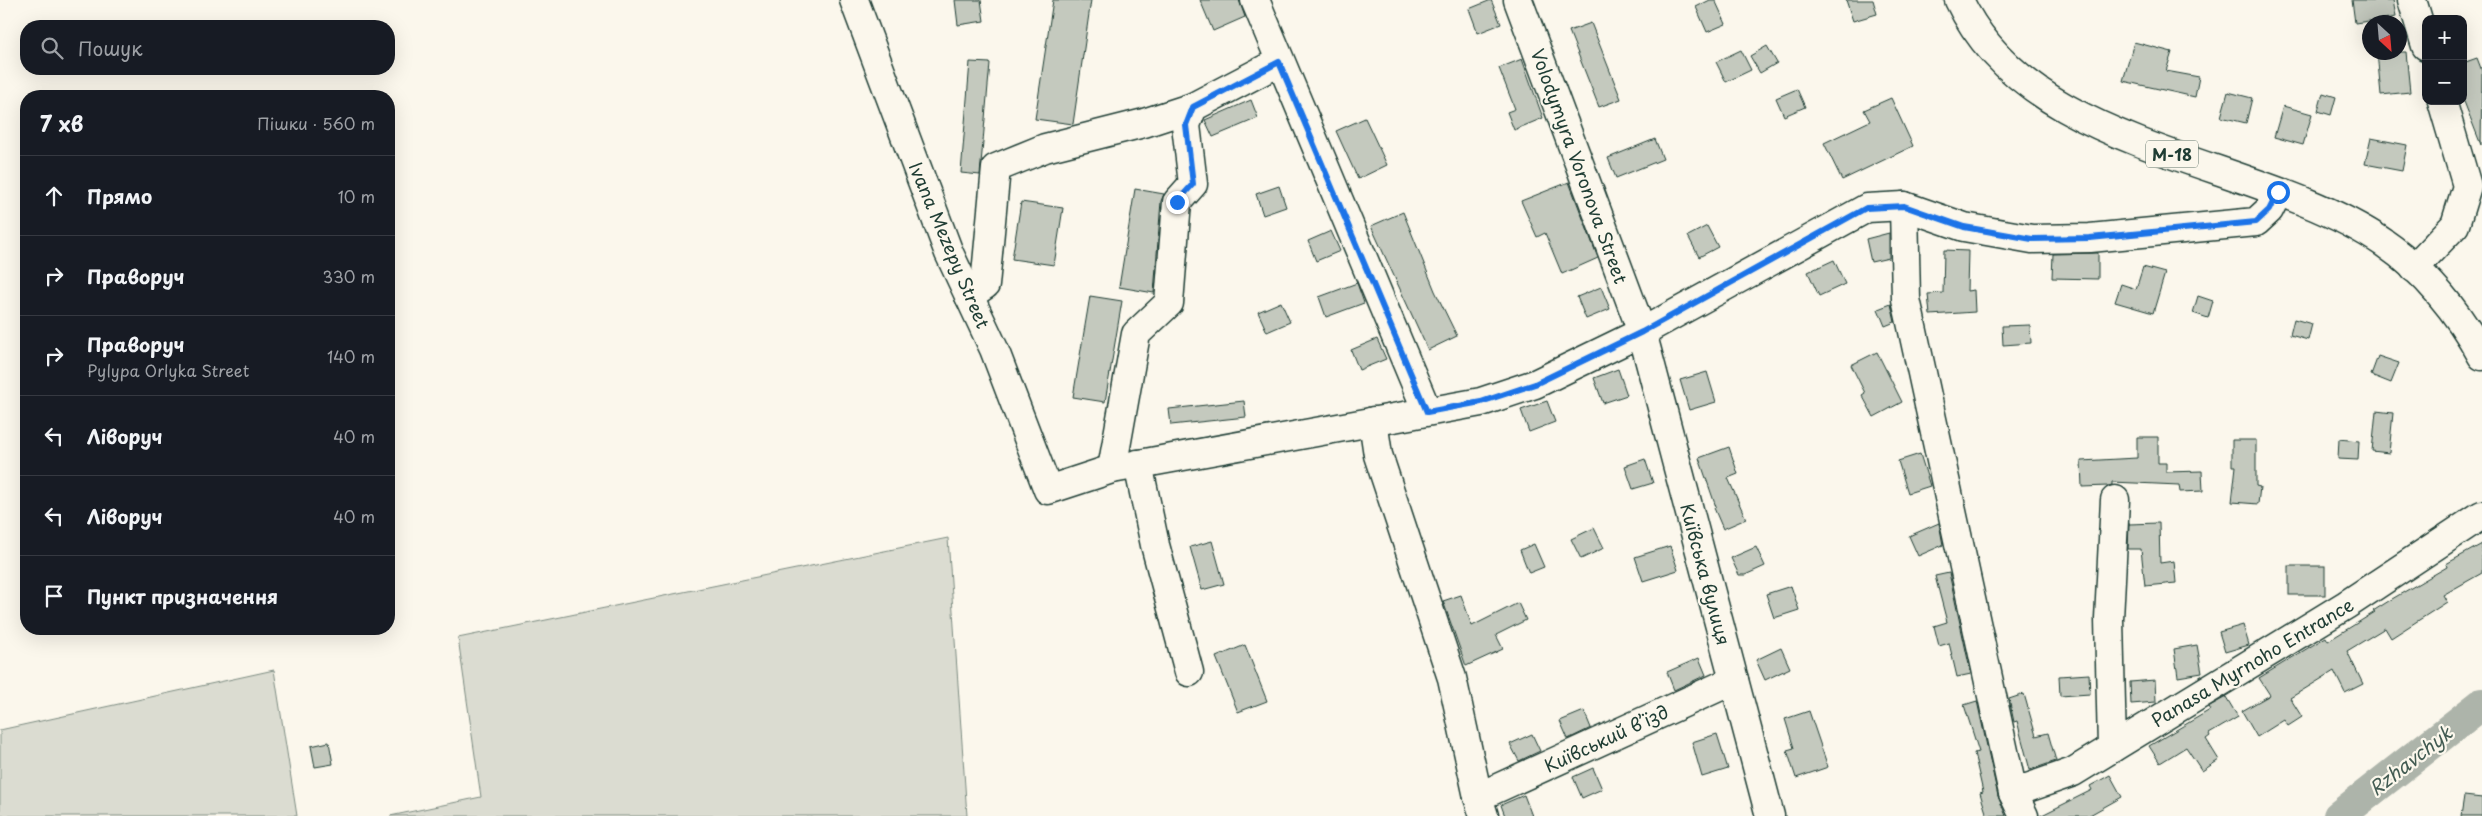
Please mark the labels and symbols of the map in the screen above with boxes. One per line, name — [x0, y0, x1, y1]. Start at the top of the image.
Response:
north arrow — [2362, 15, 2407, 60]
street label: Volodymyra Voronova Street — [1525, 45, 1635, 287]
road number: М-18 — [2146, 140, 2198, 168]
street label: Ivana Mezepy Street — [903, 158, 997, 332]
route start — [2267, 181, 2290, 204]
route end — [1166, 191, 1189, 214]
street label: Київська вулиця — [1674, 500, 1738, 648]
street label: Panasa Myrnoho Entrance — [2146, 591, 2359, 733]
street label: Київський в’їзд — [1539, 697, 1673, 779]
water label: Rzhavchyk — [2363, 718, 2458, 801]

